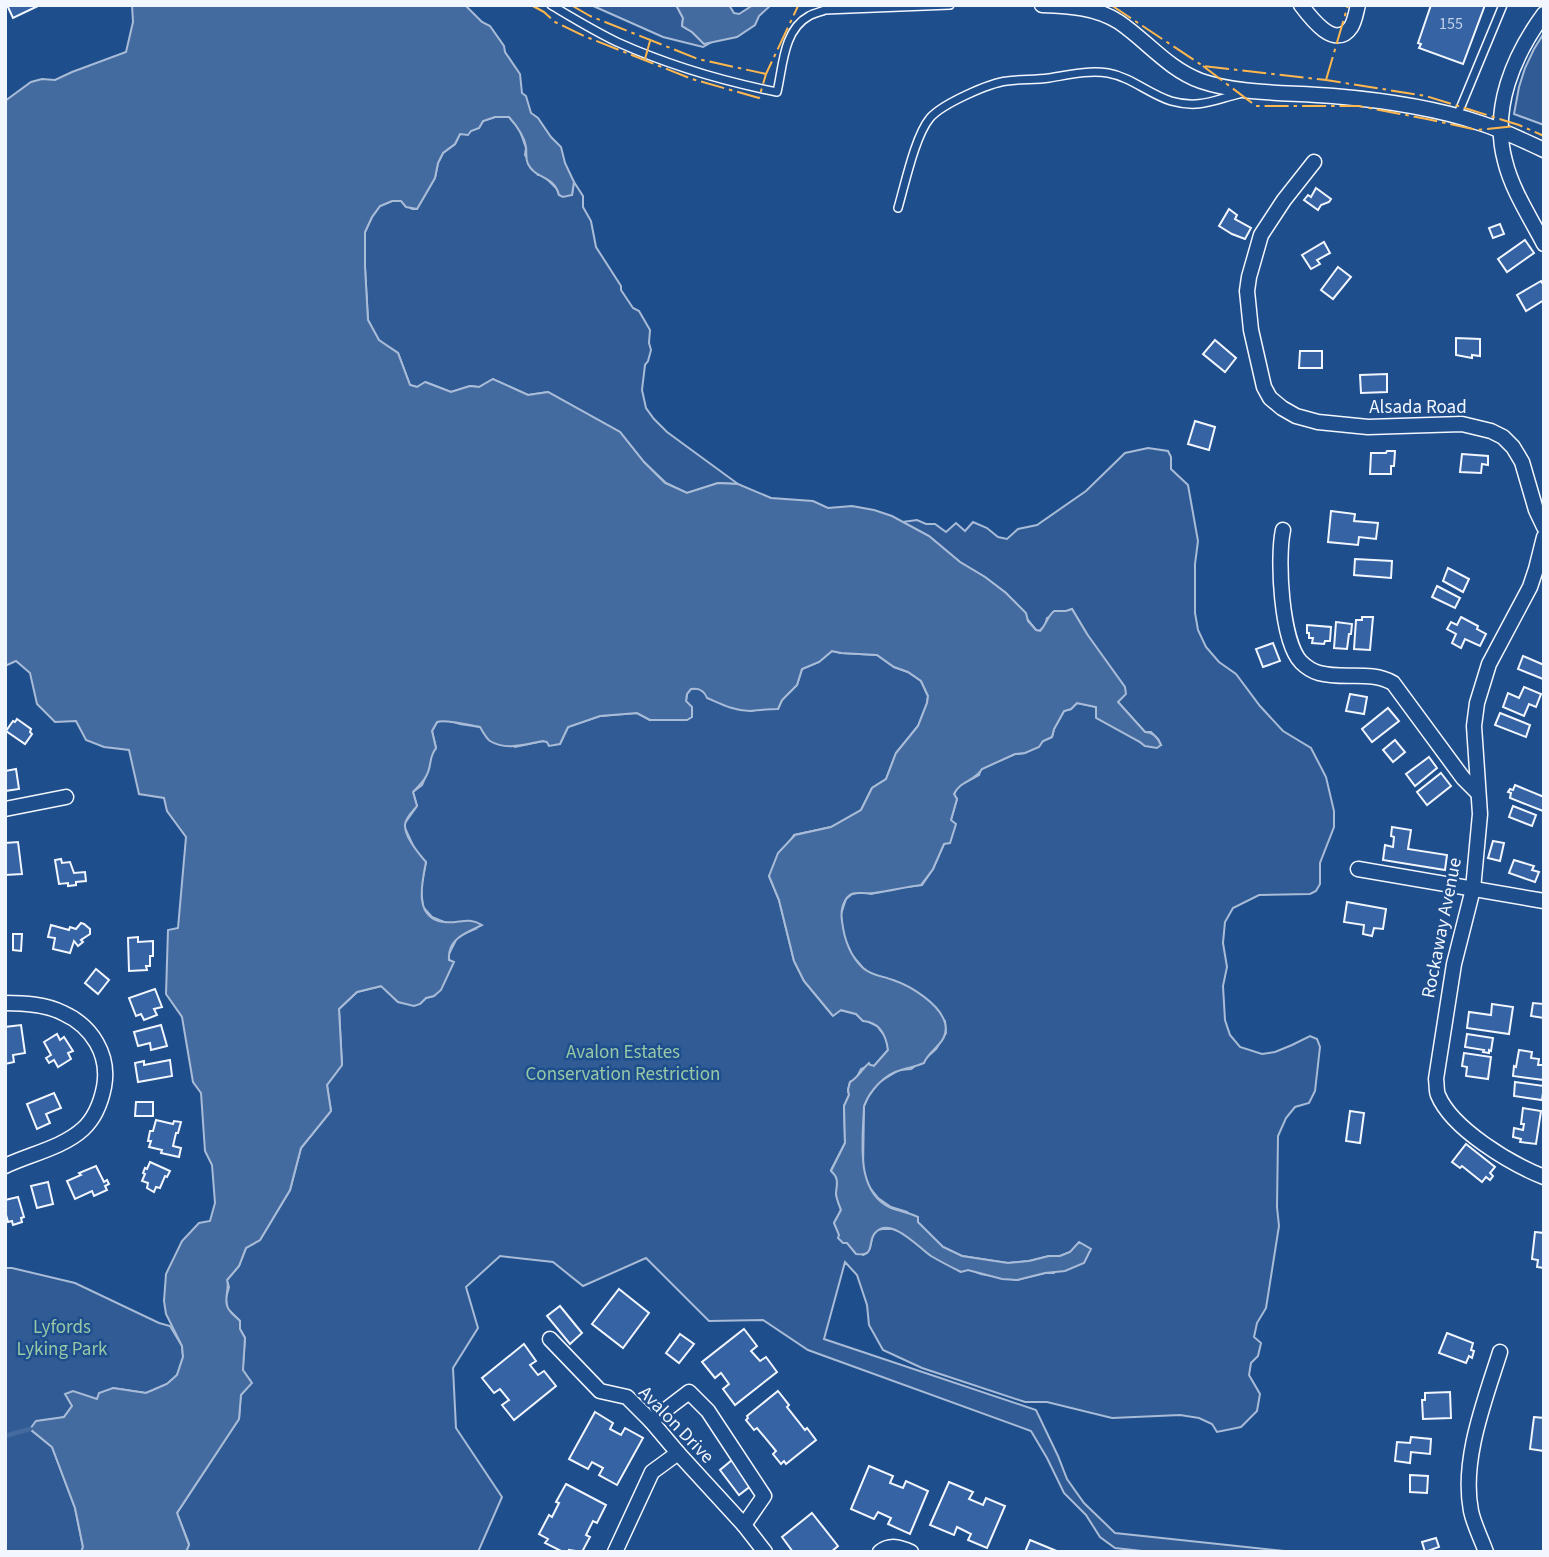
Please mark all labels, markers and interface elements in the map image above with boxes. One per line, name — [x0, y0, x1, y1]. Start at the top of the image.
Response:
house number: 155 — [1439, 13, 1463, 35]
street label: Alsada Road — [1369, 394, 1467, 421]
street label: Rockaway Avenue — [1415, 855, 1469, 1001]
park label: Avalon Estates Conservation Restriction — [526, 1039, 720, 1088]
park label: Lyfords Lyking Park — [17, 1314, 108, 1363]
street label: Avalon Drive — [632, 1380, 720, 1470]

